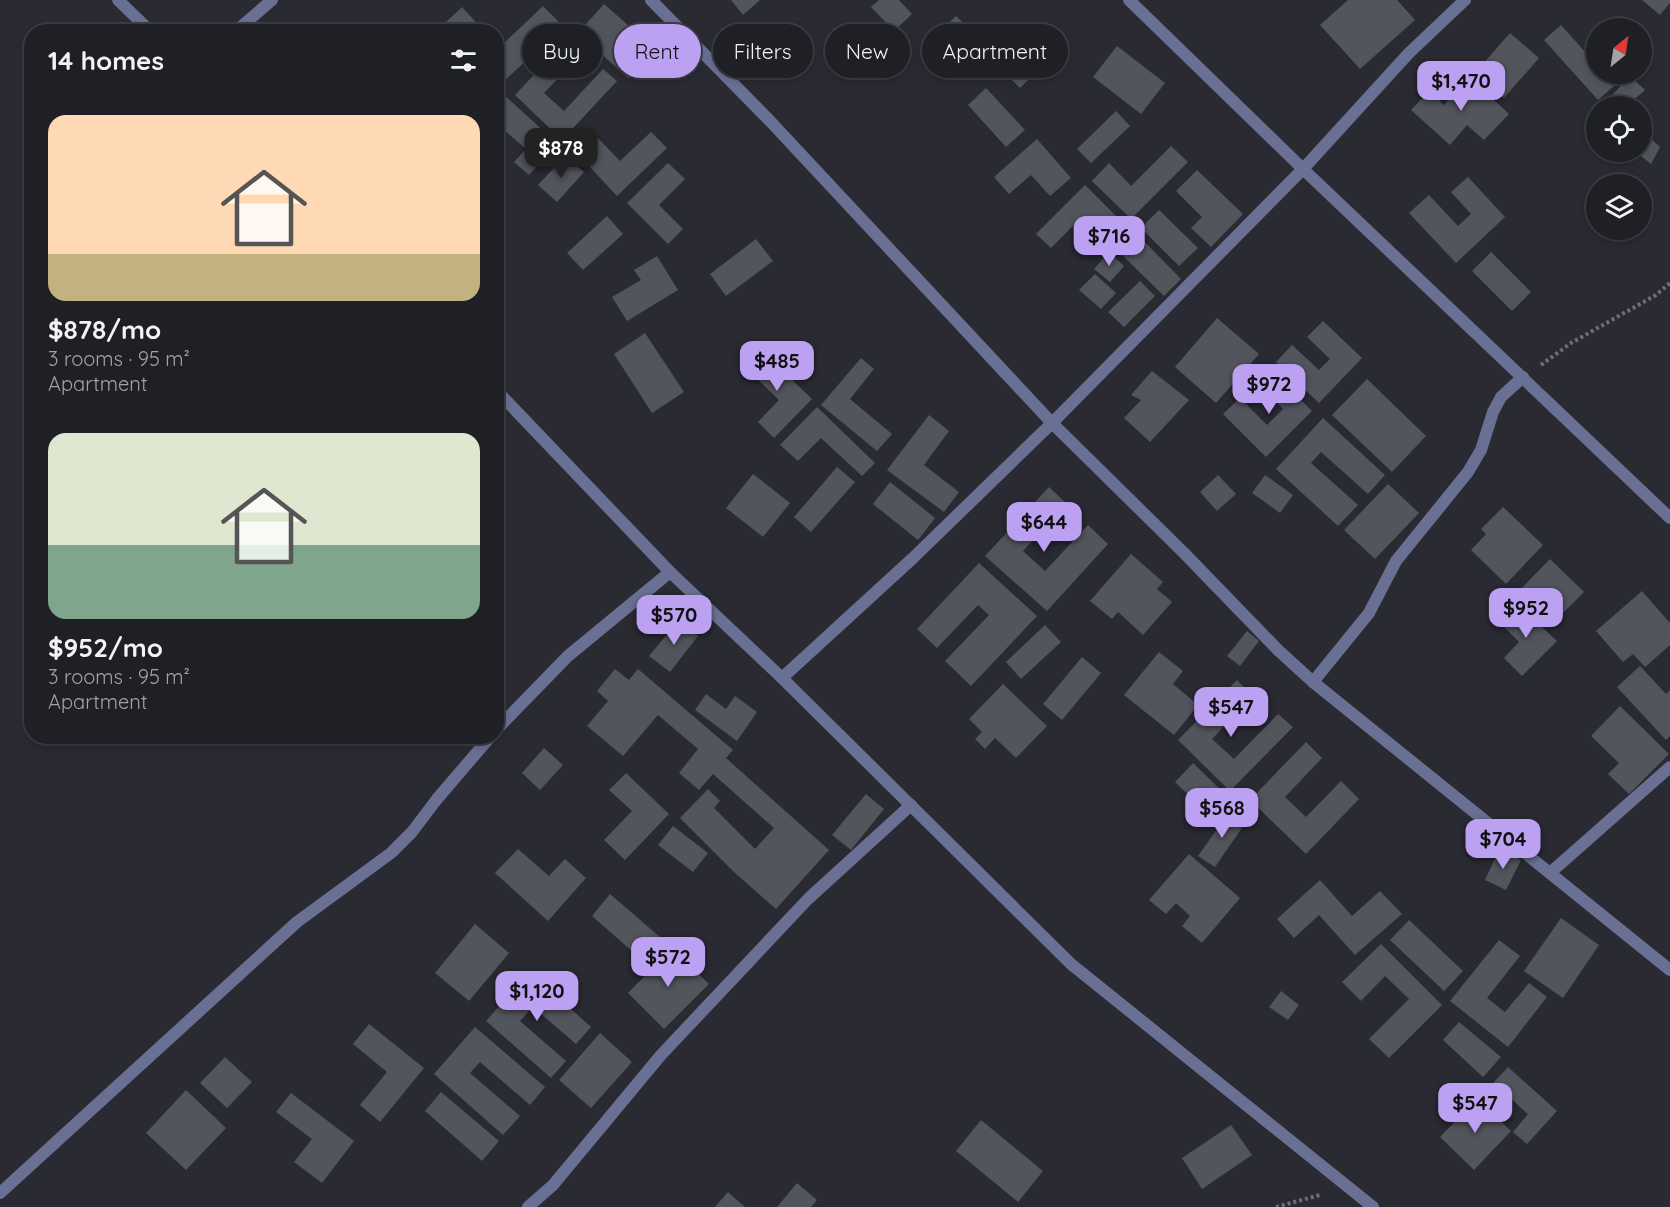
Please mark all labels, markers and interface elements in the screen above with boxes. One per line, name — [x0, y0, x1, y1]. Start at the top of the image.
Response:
north arrow — [1586, 18, 1652, 84]
map controls — [1586, 18, 1652, 240]
chip: Buy — [522, 24, 602, 78]
chip: Rent — [614, 24, 701, 78]
chip: Filters — [713, 24, 813, 78]
chip: New — [825, 24, 910, 78]
chip: Apartment — [922, 24, 1068, 78]
text: 14 homes — [48, 44, 164, 77]
icon: filters — [447, 44, 480, 77]
pin: $1,470 — [1412, 61, 1510, 112]
text: $1,470 — [1431, 68, 1491, 93]
button: locate — [1586, 96, 1652, 162]
pin: $878 — [525, 128, 597, 179]
text: $878 — [539, 135, 583, 160]
icon: home — [210, 154, 318, 262]
button: layers — [1586, 174, 1652, 240]
pin: $716 — [1073, 216, 1145, 267]
text: $716 — [1088, 223, 1130, 248]
text: $878/mo — [48, 313, 161, 346]
pin: $485 — [741, 341, 813, 392]
text: 3 rooms · 95 m² — [48, 346, 190, 371]
text: $485 — [754, 348, 800, 373]
pin: $972 — [1233, 364, 1305, 415]
text: Apartment — [48, 371, 148, 396]
text: $972 — [1246, 371, 1292, 396]
icon: home — [210, 472, 318, 580]
pin: $644 — [1008, 502, 1080, 553]
text: $644 — [1021, 509, 1067, 534]
pin: $952 — [1490, 588, 1562, 639]
pin: $570 — [638, 595, 710, 646]
text: $952 — [1503, 595, 1549, 620]
text: $570 — [651, 602, 697, 627]
text: $952/mo — [48, 631, 163, 664]
text: 3 rooms · 95 m² — [48, 664, 190, 689]
pin: $547 — [1195, 687, 1267, 738]
text: Apartment — [48, 689, 148, 714]
text: $547 — [1208, 694, 1254, 719]
pin: $568 — [1186, 788, 1258, 839]
text: $568 — [1199, 795, 1245, 820]
pin: $704 — [1467, 819, 1539, 870]
text: $704 — [1480, 826, 1526, 851]
pin: $572 — [632, 937, 704, 988]
text: $572 — [645, 944, 691, 969]
pin: $1,120 — [488, 971, 586, 1022]
text: $1,120 — [509, 978, 565, 1003]
pin: $547 — [1439, 1083, 1511, 1134]
text: $547 — [1452, 1090, 1498, 1115]

